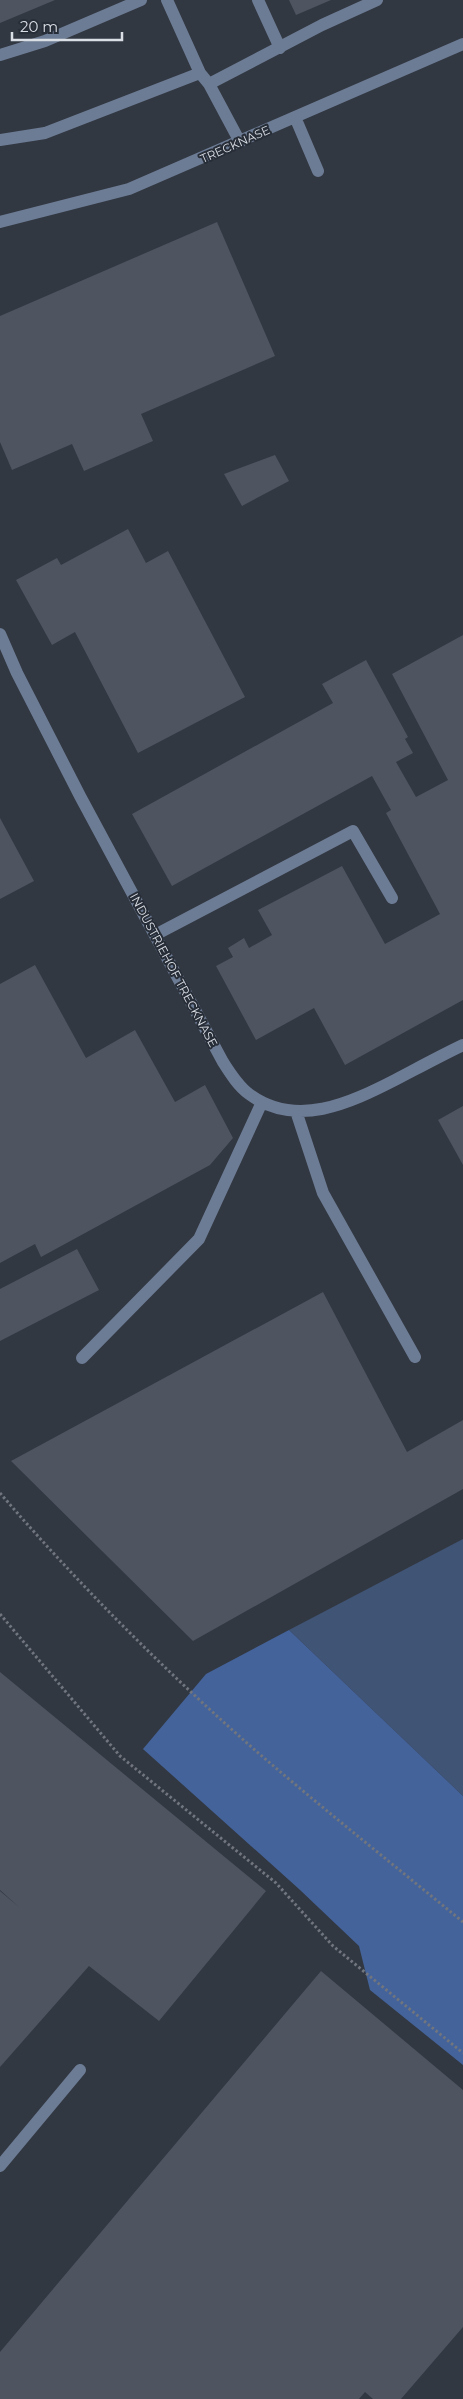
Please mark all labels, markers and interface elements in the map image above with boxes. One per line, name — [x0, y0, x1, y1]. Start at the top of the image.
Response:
scale bar — [12, 10, 122, 42]
text: 20 m — [20, 17, 58, 36]
street label: TRECKNASE — [198, 122, 272, 166]
street label: INDUSTRIEHOF TRECKNASE — [127, 890, 221, 1050]

